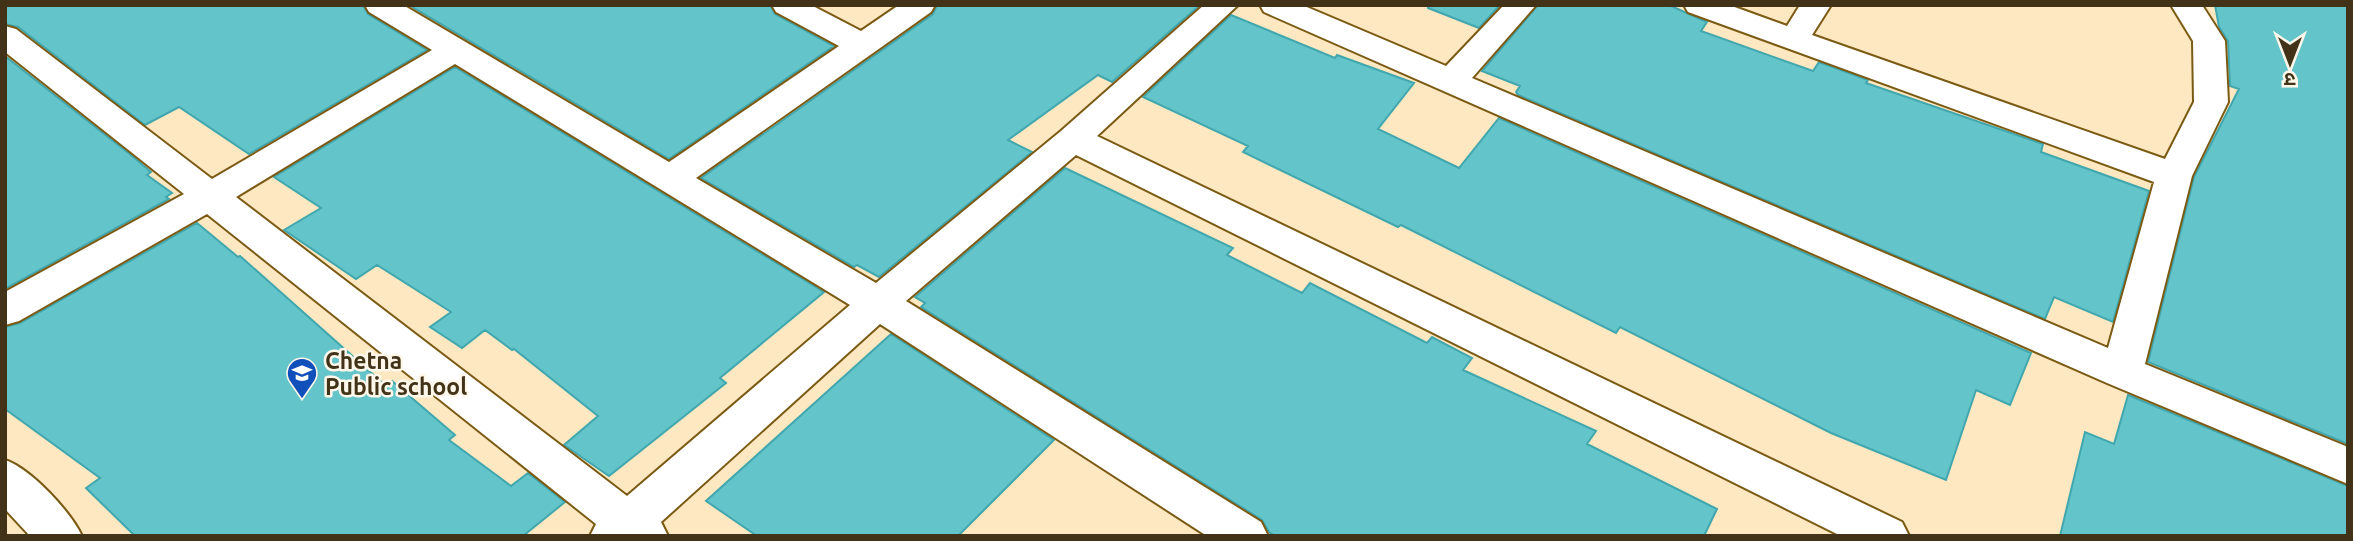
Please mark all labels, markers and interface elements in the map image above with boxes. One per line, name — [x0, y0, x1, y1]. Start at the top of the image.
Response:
north arrow — [2255, 28, 2325, 98]
text: उ — [2284, 69, 2296, 91]
place label: Chetna Public school — [325, 348, 467, 399]
school or university icon: Chetna Public school — [285, 356, 319, 400]

